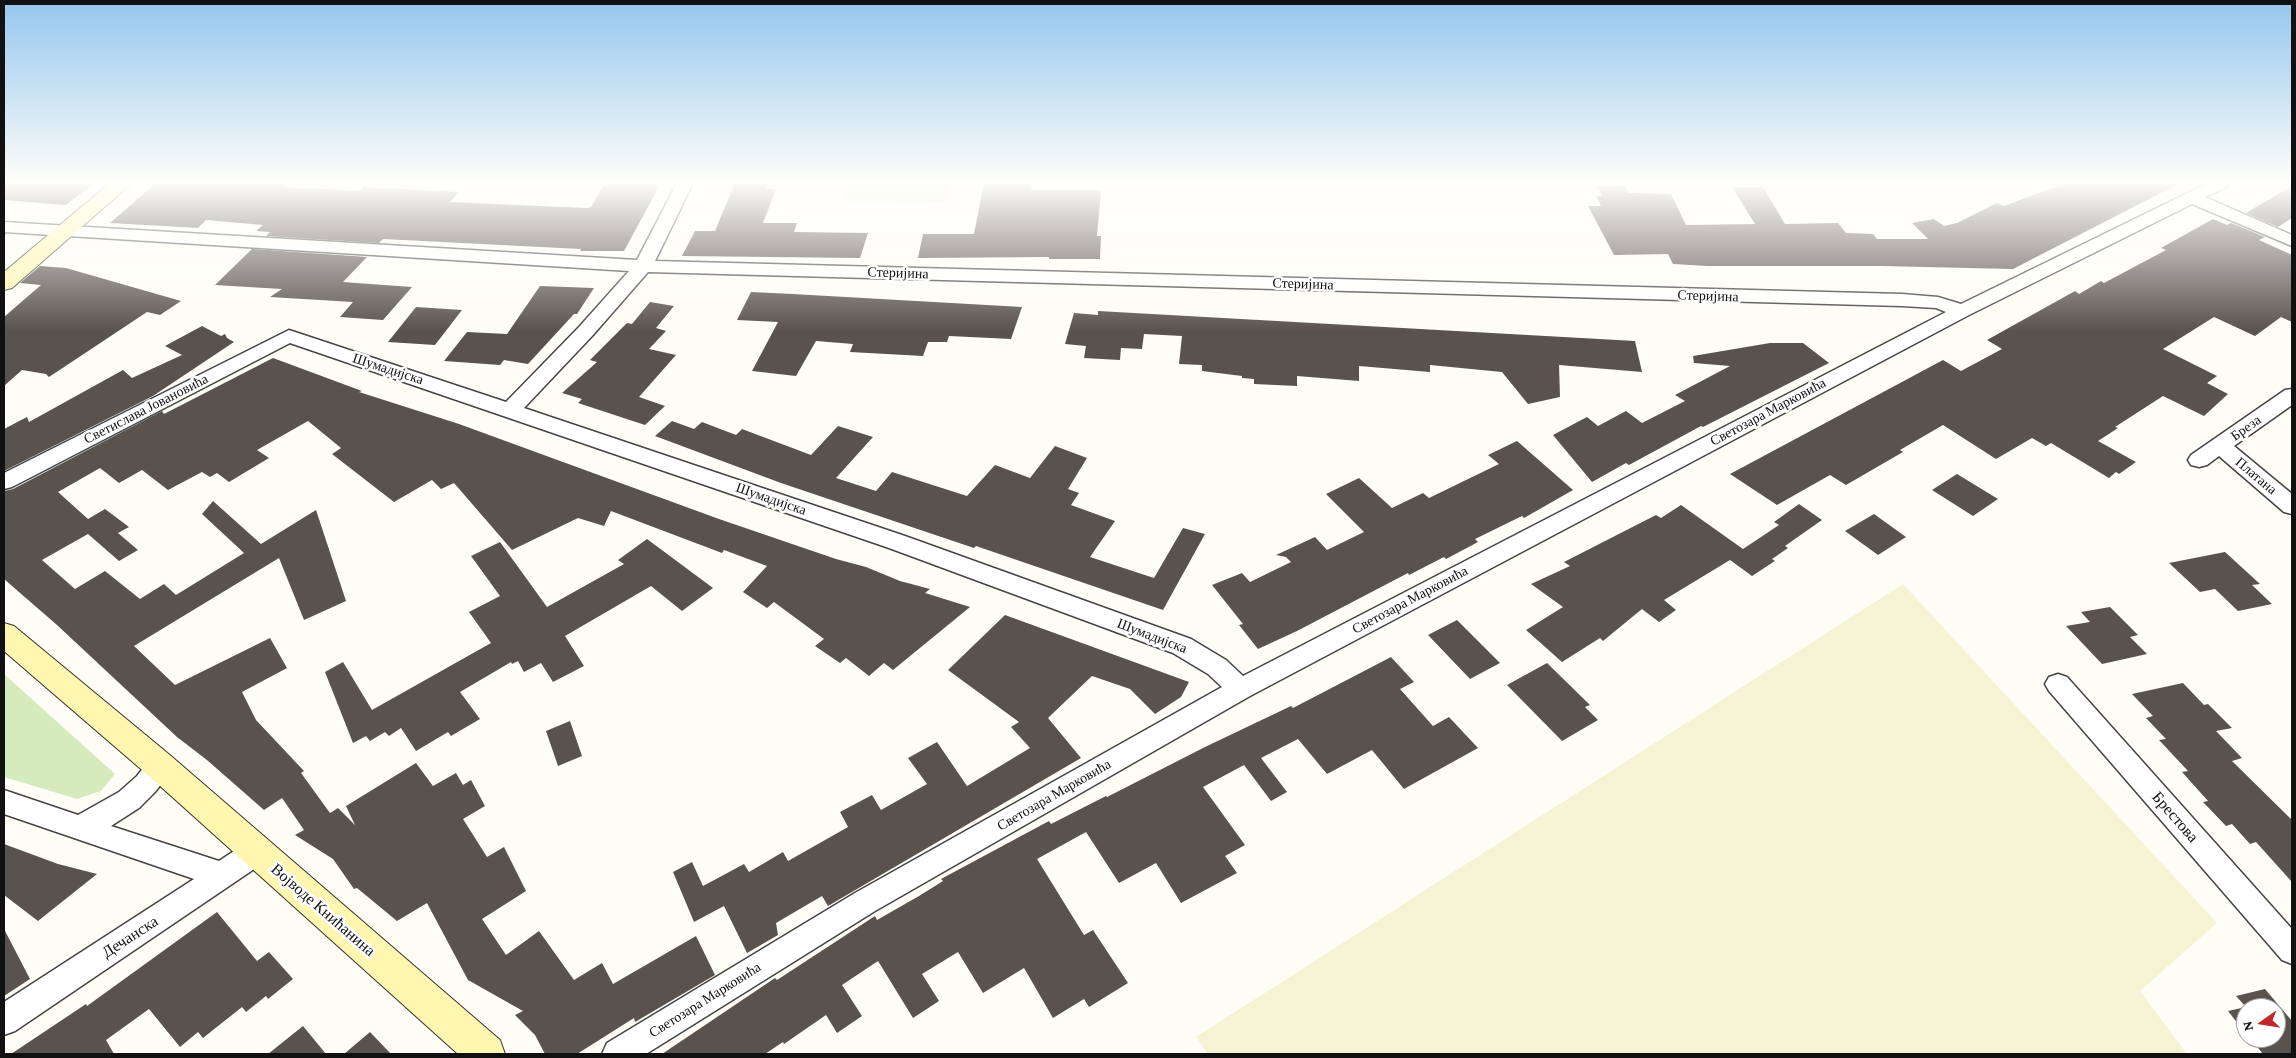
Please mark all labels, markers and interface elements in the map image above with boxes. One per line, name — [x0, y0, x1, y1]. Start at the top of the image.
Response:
street label: Стеријина — [867, 264, 929, 282]
street label: Стеријина — [1272, 275, 1334, 293]
street label: Стеријина — [1677, 287, 1739, 305]
street label: Шумадијска — [350, 350, 426, 388]
street label: Светислава Јовановића — [81, 370, 211, 448]
street label: Светозара Марковића — [1707, 374, 1829, 450]
street label: Бреза — [2228, 411, 2264, 445]
street label: Платана — [2232, 454, 2280, 498]
street label: Шумадијска — [734, 479, 808, 519]
street label: Светозара Марковића — [1349, 562, 1471, 638]
street label: Шумадијска — [1115, 615, 1189, 657]
street label: Светозара Марковића — [994, 756, 1114, 834]
street label: Брестова — [2148, 788, 2202, 846]
street label: Војводе Книћанина — [267, 859, 379, 961]
street label: Дечанска — [98, 912, 162, 962]
street label: Светозара Марковића — [646, 959, 764, 1041]
north arrow — [2236, 998, 2286, 1048]
text: N — [2238, 1020, 2256, 1033]

